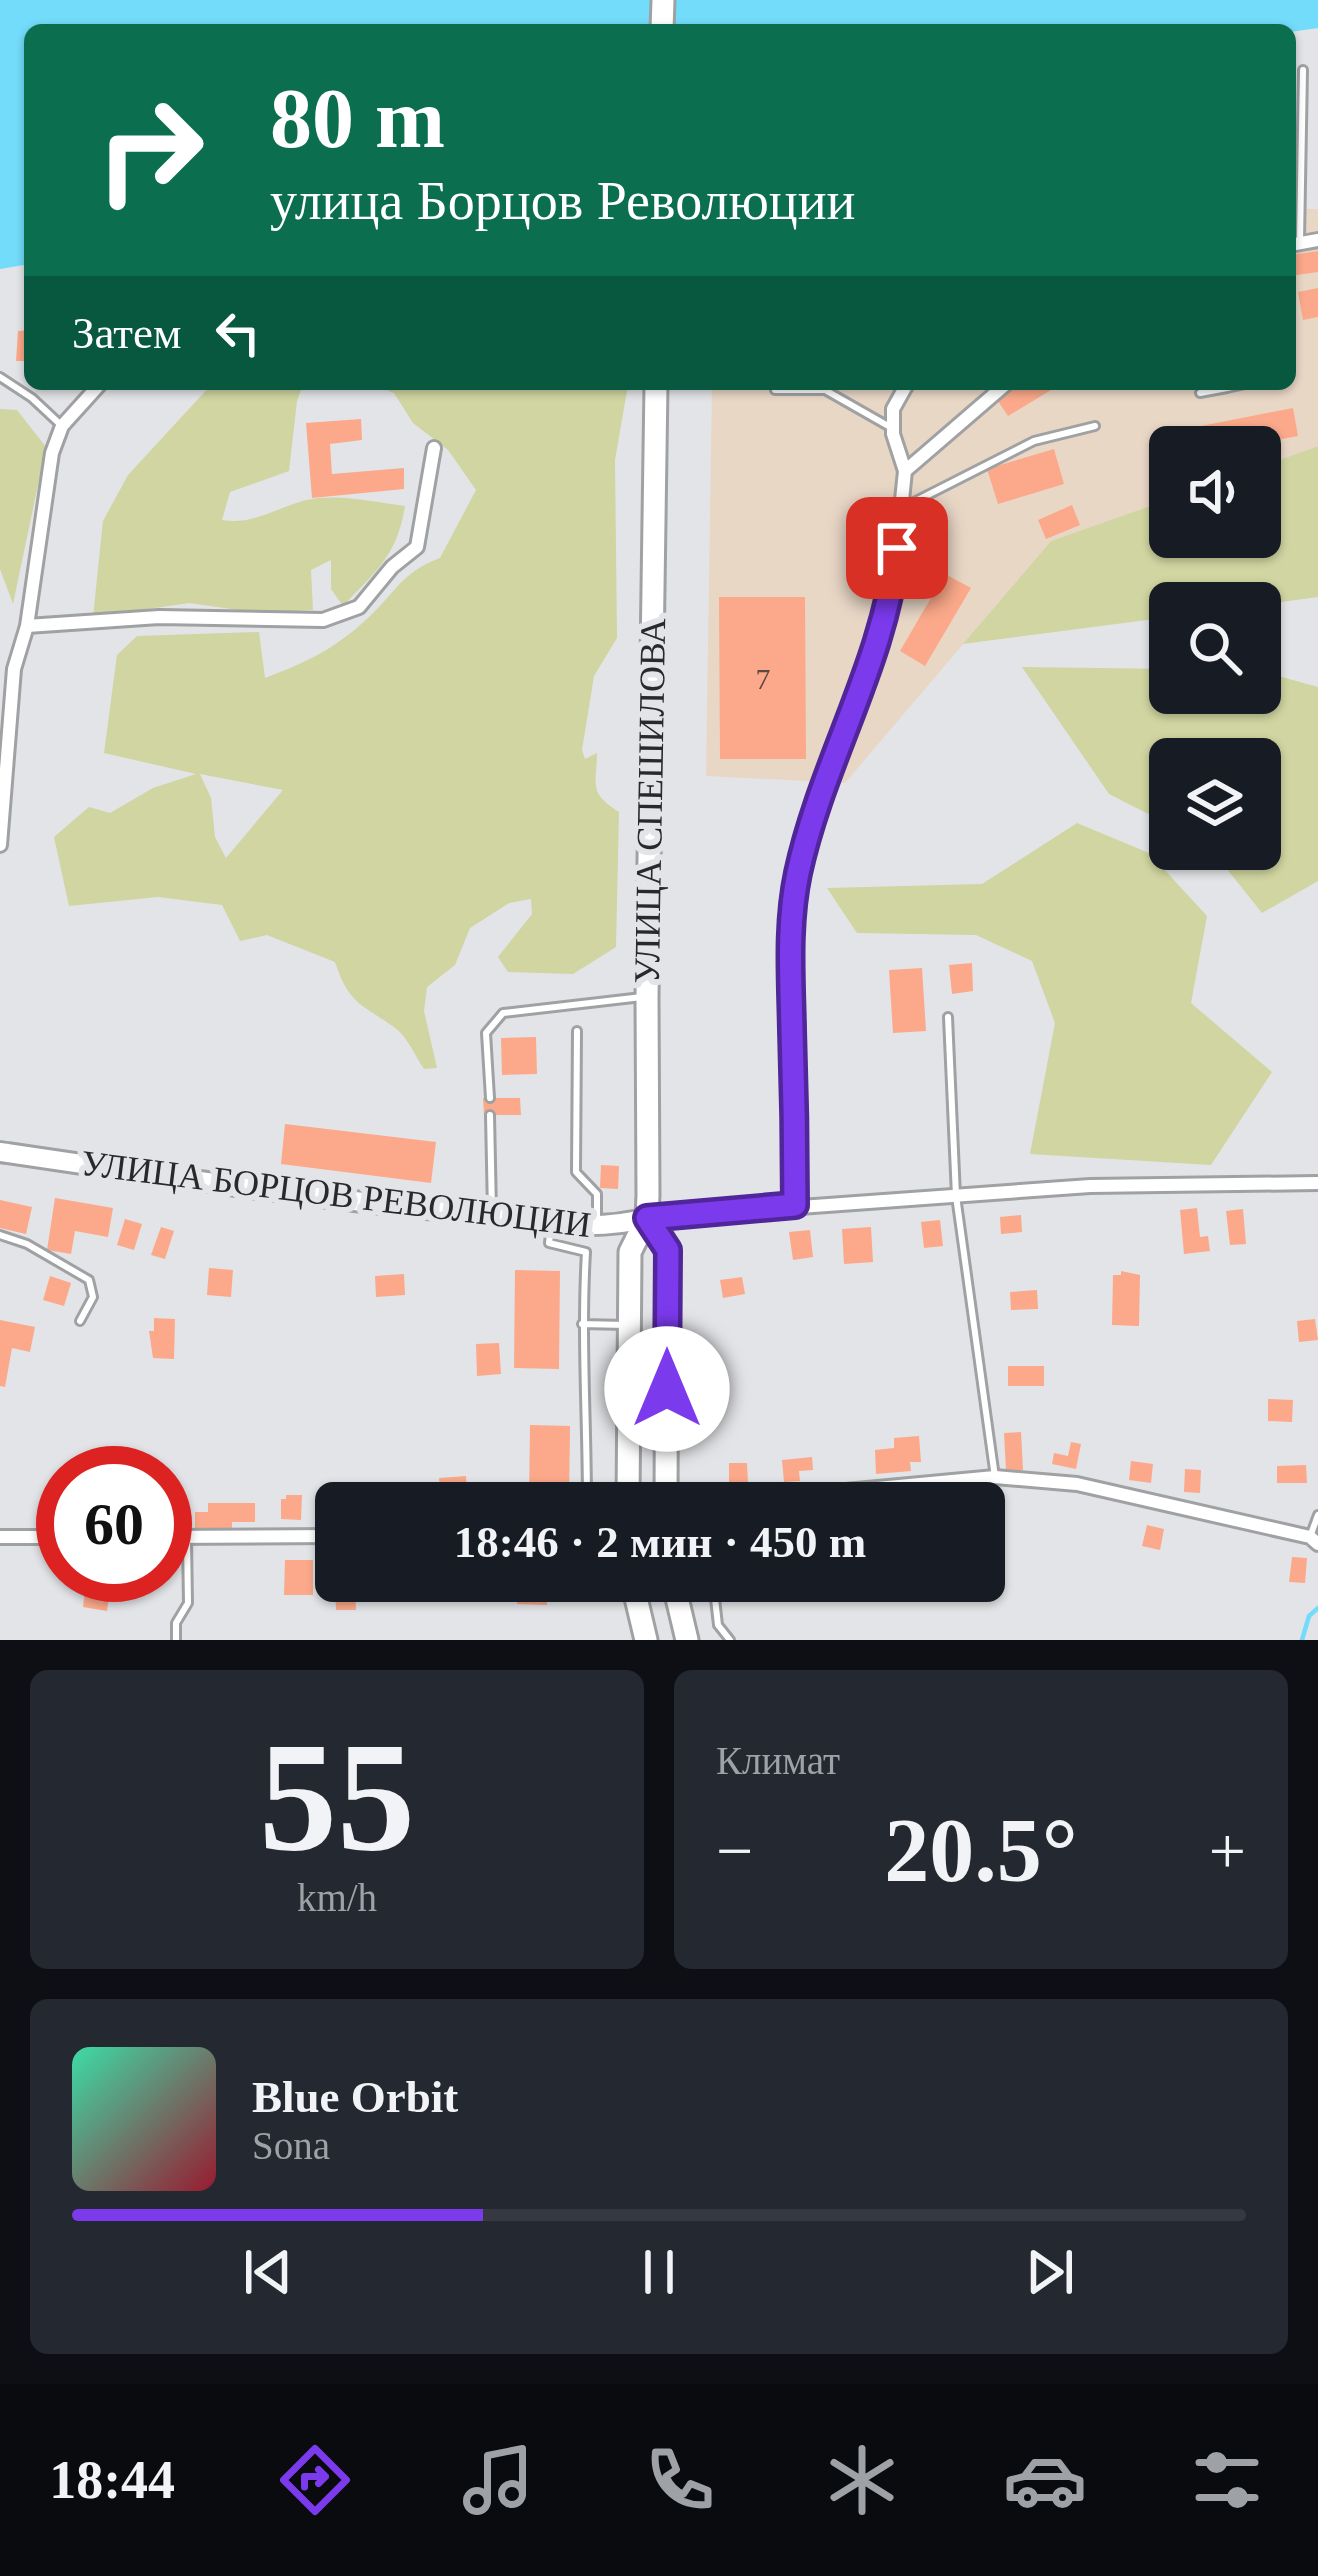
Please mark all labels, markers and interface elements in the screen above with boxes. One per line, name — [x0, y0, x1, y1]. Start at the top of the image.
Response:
icon: right — [72, 72, 228, 228]
text: 80 m — [270, 72, 445, 165]
text: улица Борцов Революции — [270, 171, 855, 231]
icon: left — [205, 300, 271, 366]
text: Затем — [72, 308, 181, 358]
map controls — [1149, 426, 1281, 870]
button: sound — [1149, 426, 1281, 558]
pin — [846, 497, 948, 599]
icon: arrive — [864, 515, 930, 581]
button: search — [1149, 582, 1281, 714]
street label: УЛИЦА СПЕШИЛОВА — [627, 618, 673, 984]
house number: 7 — [756, 662, 771, 695]
button: layers — [1149, 738, 1281, 870]
street label: УЛИЦА БОРЦОВ РЕВОЛЮЦИИ — [79, 1143, 593, 1245]
position arrow — [604, 1326, 730, 1452]
speed limit sign: 60 — [36, 1446, 192, 1602]
text: 18:46 · 2 мин · 450 m — [454, 1517, 866, 1567]
text: 55 — [259, 1710, 415, 1883]
text: Климат — [716, 1739, 840, 1782]
text: 20.5° — [884, 1801, 1078, 1900]
text: − — [716, 1814, 753, 1887]
text: + — [1209, 1814, 1246, 1887]
text: km/h — [297, 1876, 377, 1919]
text: Blue Orbit — [252, 2072, 458, 2122]
text: Sona — [252, 2124, 330, 2167]
icon: previous — [235, 2239, 301, 2305]
icon: pause — [626, 2239, 692, 2305]
icon: next — [1017, 2239, 1083, 2305]
icon: directions — [273, 2438, 357, 2522]
icon: music — [456, 2438, 540, 2522]
icon: phone — [638, 2438, 722, 2522]
icon: climate — [820, 2438, 904, 2522]
icon: car — [1003, 2438, 1087, 2522]
icon: filters — [1185, 2438, 1269, 2522]
text: 18:44 — [49, 2450, 175, 2510]

